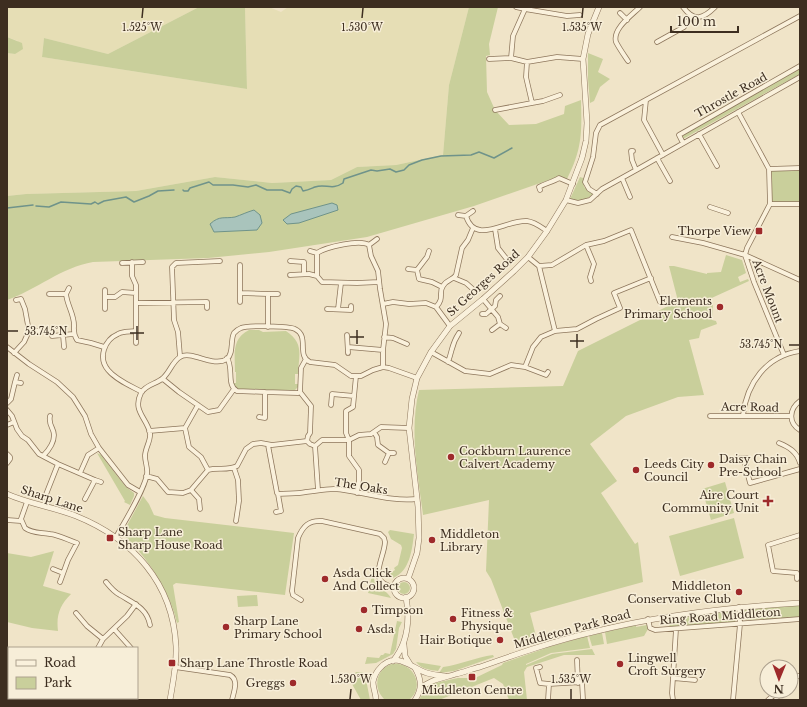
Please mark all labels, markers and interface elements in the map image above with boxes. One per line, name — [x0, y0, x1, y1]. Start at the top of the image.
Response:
scale bar — [671, 8, 738, 34]
text: 100 m — [677, 14, 716, 29]
text: 1.525°W — [122, 21, 162, 34]
text: 1.530°W — [341, 21, 383, 34]
text: 1.535°W — [562, 21, 602, 34]
street label: Throstle Road — [693, 69, 770, 121]
place label: Thorpe View — [678, 224, 752, 238]
marker: Thorpe View — [754, 226, 764, 236]
street label: St Georges Road — [444, 246, 523, 319]
street label: Acre Mount — [749, 256, 787, 325]
place label: Elements Primary School — [624, 294, 712, 321]
marker: Elements Primary School — [715, 302, 725, 312]
text: 53.745°N — [24, 325, 68, 338]
text: 53.745°N — [739, 338, 783, 351]
street label: Acre Road — [720, 399, 780, 415]
place label: Cockburn Laurence Calvert Academy — [459, 444, 571, 471]
marker: Cockburn Laurence Calvert Academy — [446, 452, 456, 462]
place label: Daisy Chain Pre-School — [719, 452, 787, 479]
place label: Leeds City Council — [644, 457, 704, 484]
marker: Daisy Chain Pre-School — [706, 460, 716, 470]
marker: Leeds City Council — [631, 465, 641, 475]
street label: The Oaks — [333, 475, 389, 497]
street label: Sharp Lane — [19, 482, 85, 516]
place label: Aire Court Community Unit — [662, 488, 760, 515]
marker: Aire Court Community Unit — [762, 495, 774, 507]
place label: Sharp Lane Sharp House Road — [118, 525, 223, 552]
place label: Middleton Library — [440, 527, 500, 554]
marker: Sharp Lane Sharp House Road — [105, 533, 115, 543]
marker: Middleton Library — [427, 535, 437, 545]
place label: Asda Click And Collect — [332, 566, 400, 593]
marker: Asda Click And Collect — [320, 574, 330, 584]
place label: Middleton Conservative Club — [627, 579, 731, 606]
marker: Middleton Conservative Club — [734, 587, 744, 597]
place label: Timpson — [372, 603, 424, 617]
marker: Timpson — [359, 605, 369, 615]
street label: Ring Road Middleton — [659, 605, 781, 627]
place label: Fitness & Physique — [461, 606, 513, 633]
street label: Middleton Park Road — [512, 607, 633, 651]
place label: Sharp Lane Primary School — [234, 614, 323, 641]
marker: Fitness & Physique — [448, 614, 458, 624]
marker: Sharp Lane Primary School — [221, 622, 231, 632]
place label: Asda — [366, 622, 395, 636]
marker: Asda — [354, 624, 364, 634]
place label: Hair Botique — [419, 633, 492, 647]
marker: Hair Botique — [495, 635, 505, 645]
legend — [8, 647, 138, 699]
place label: Lingwell Croft Surgery — [628, 651, 706, 678]
text: Road — [44, 655, 76, 670]
place label: Sharp Lane Throstle Road — [180, 656, 328, 670]
marker: Sharp Lane Throstle Road — [167, 658, 177, 668]
marker: Lingwell Croft Surgery — [615, 659, 625, 669]
north arrow — [759, 659, 799, 699]
marker: Middleton Centre — [467, 672, 477, 682]
text: 1.530°W — [330, 673, 372, 686]
text: 1.535°W — [551, 673, 591, 686]
text: Park — [44, 675, 72, 690]
place label: Greggs — [246, 676, 285, 690]
marker: Greggs — [288, 678, 298, 688]
text: N — [773, 682, 784, 696]
place label: Middleton Centre — [422, 683, 522, 697]

